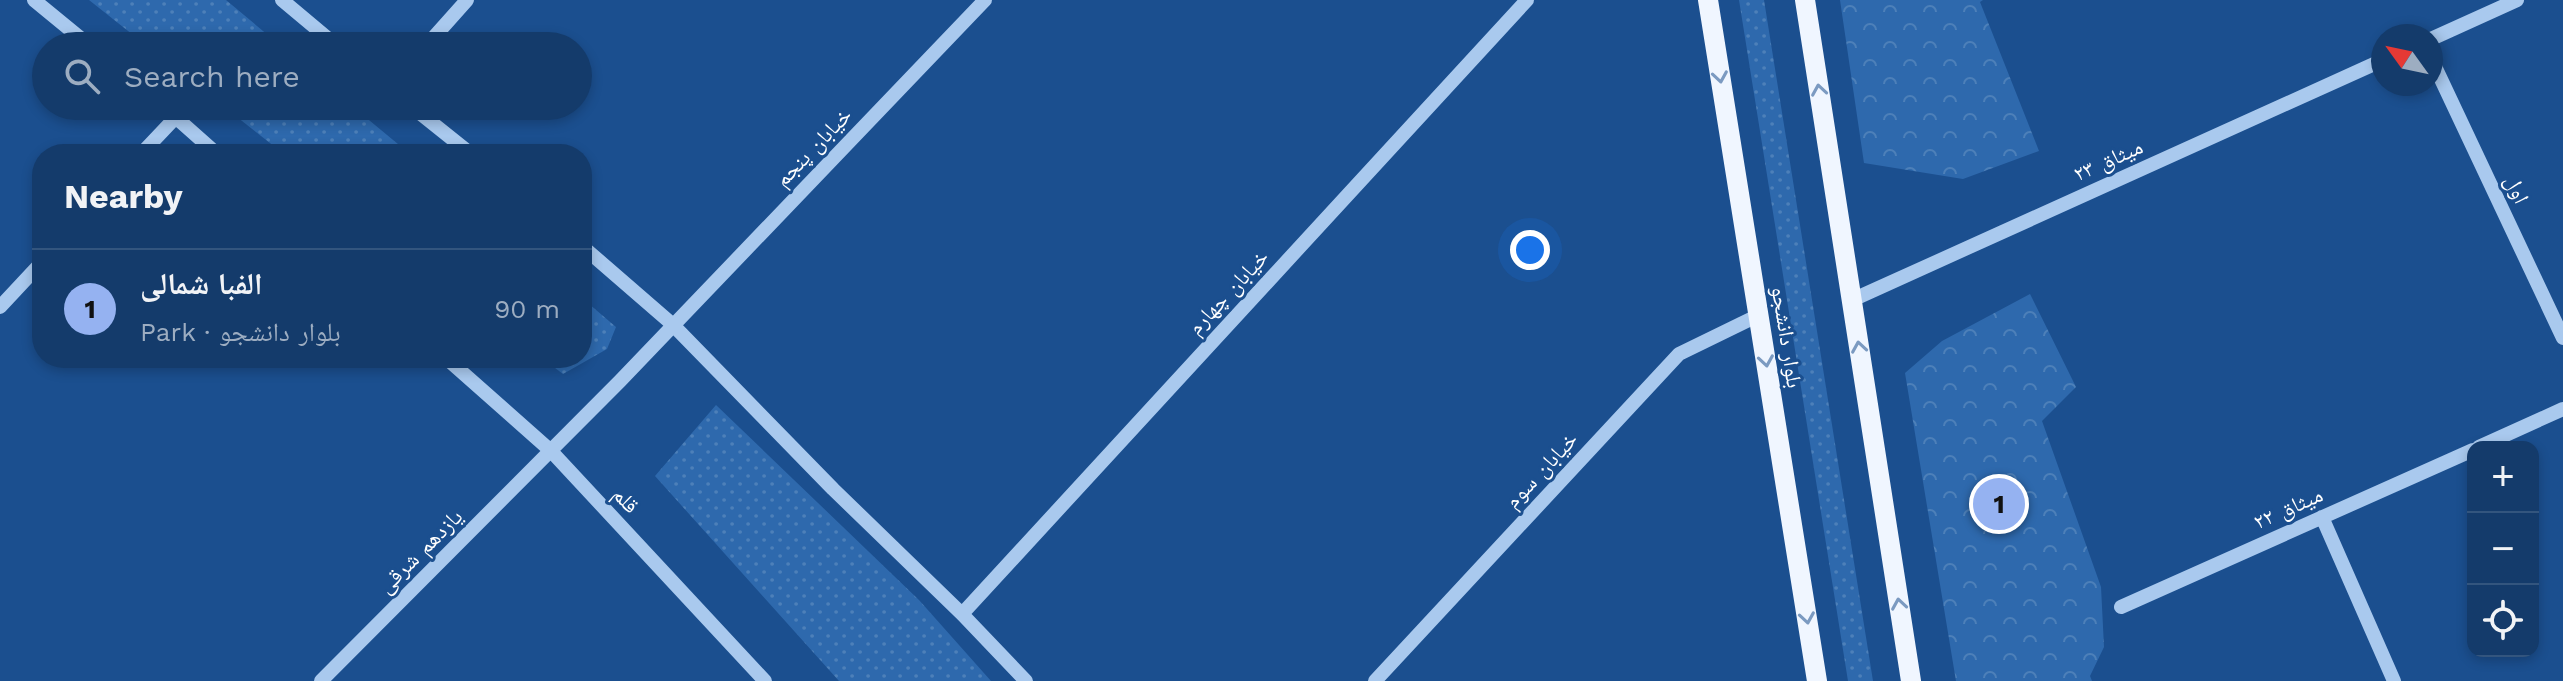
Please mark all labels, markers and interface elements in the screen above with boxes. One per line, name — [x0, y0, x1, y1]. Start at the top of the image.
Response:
north arrow — [2371, 24, 2443, 96]
search box — [32, 32, 592, 120]
icon: search — [60, 54, 104, 98]
text: Search here — [124, 59, 300, 94]
one-way arrow — [1711, 70, 1728, 84]
one-way arrow — [1811, 83, 1828, 97]
street label: خیابان پنجم — [769, 102, 858, 193]
street label: میثاق ۲۳ — [2070, 134, 2147, 187]
street label: اول — [2499, 171, 2534, 208]
text: Nearby — [64, 176, 183, 216]
your location — [1510, 230, 1550, 270]
street label: خیابان چهارم — [1182, 244, 1275, 341]
text: الفبا شمالی — [140, 266, 263, 301]
street label: بلوار دانشجو — [1767, 284, 1807, 390]
text: 1 — [84, 294, 96, 324]
text: 90 m — [494, 294, 560, 324]
text: Park · بلوار دانشجو — [140, 317, 341, 347]
one-way arrow — [1851, 340, 1868, 354]
one-way arrow — [1757, 354, 1774, 368]
street label: خیابان سوم — [1499, 427, 1584, 515]
map controls — [2467, 441, 2539, 657]
button: + — [2467, 441, 2539, 513]
pin: 1 — [1973, 474, 2025, 534]
street label: قلم — [606, 482, 644, 519]
street label: میثاق ۲۲ — [2250, 482, 2327, 535]
street label: یازدهم شرقی — [373, 504, 469, 600]
button: − — [2467, 513, 2539, 585]
button: locate — [2467, 585, 2539, 657]
one-way arrow — [1891, 597, 1908, 611]
one-way arrow — [1798, 611, 1815, 625]

